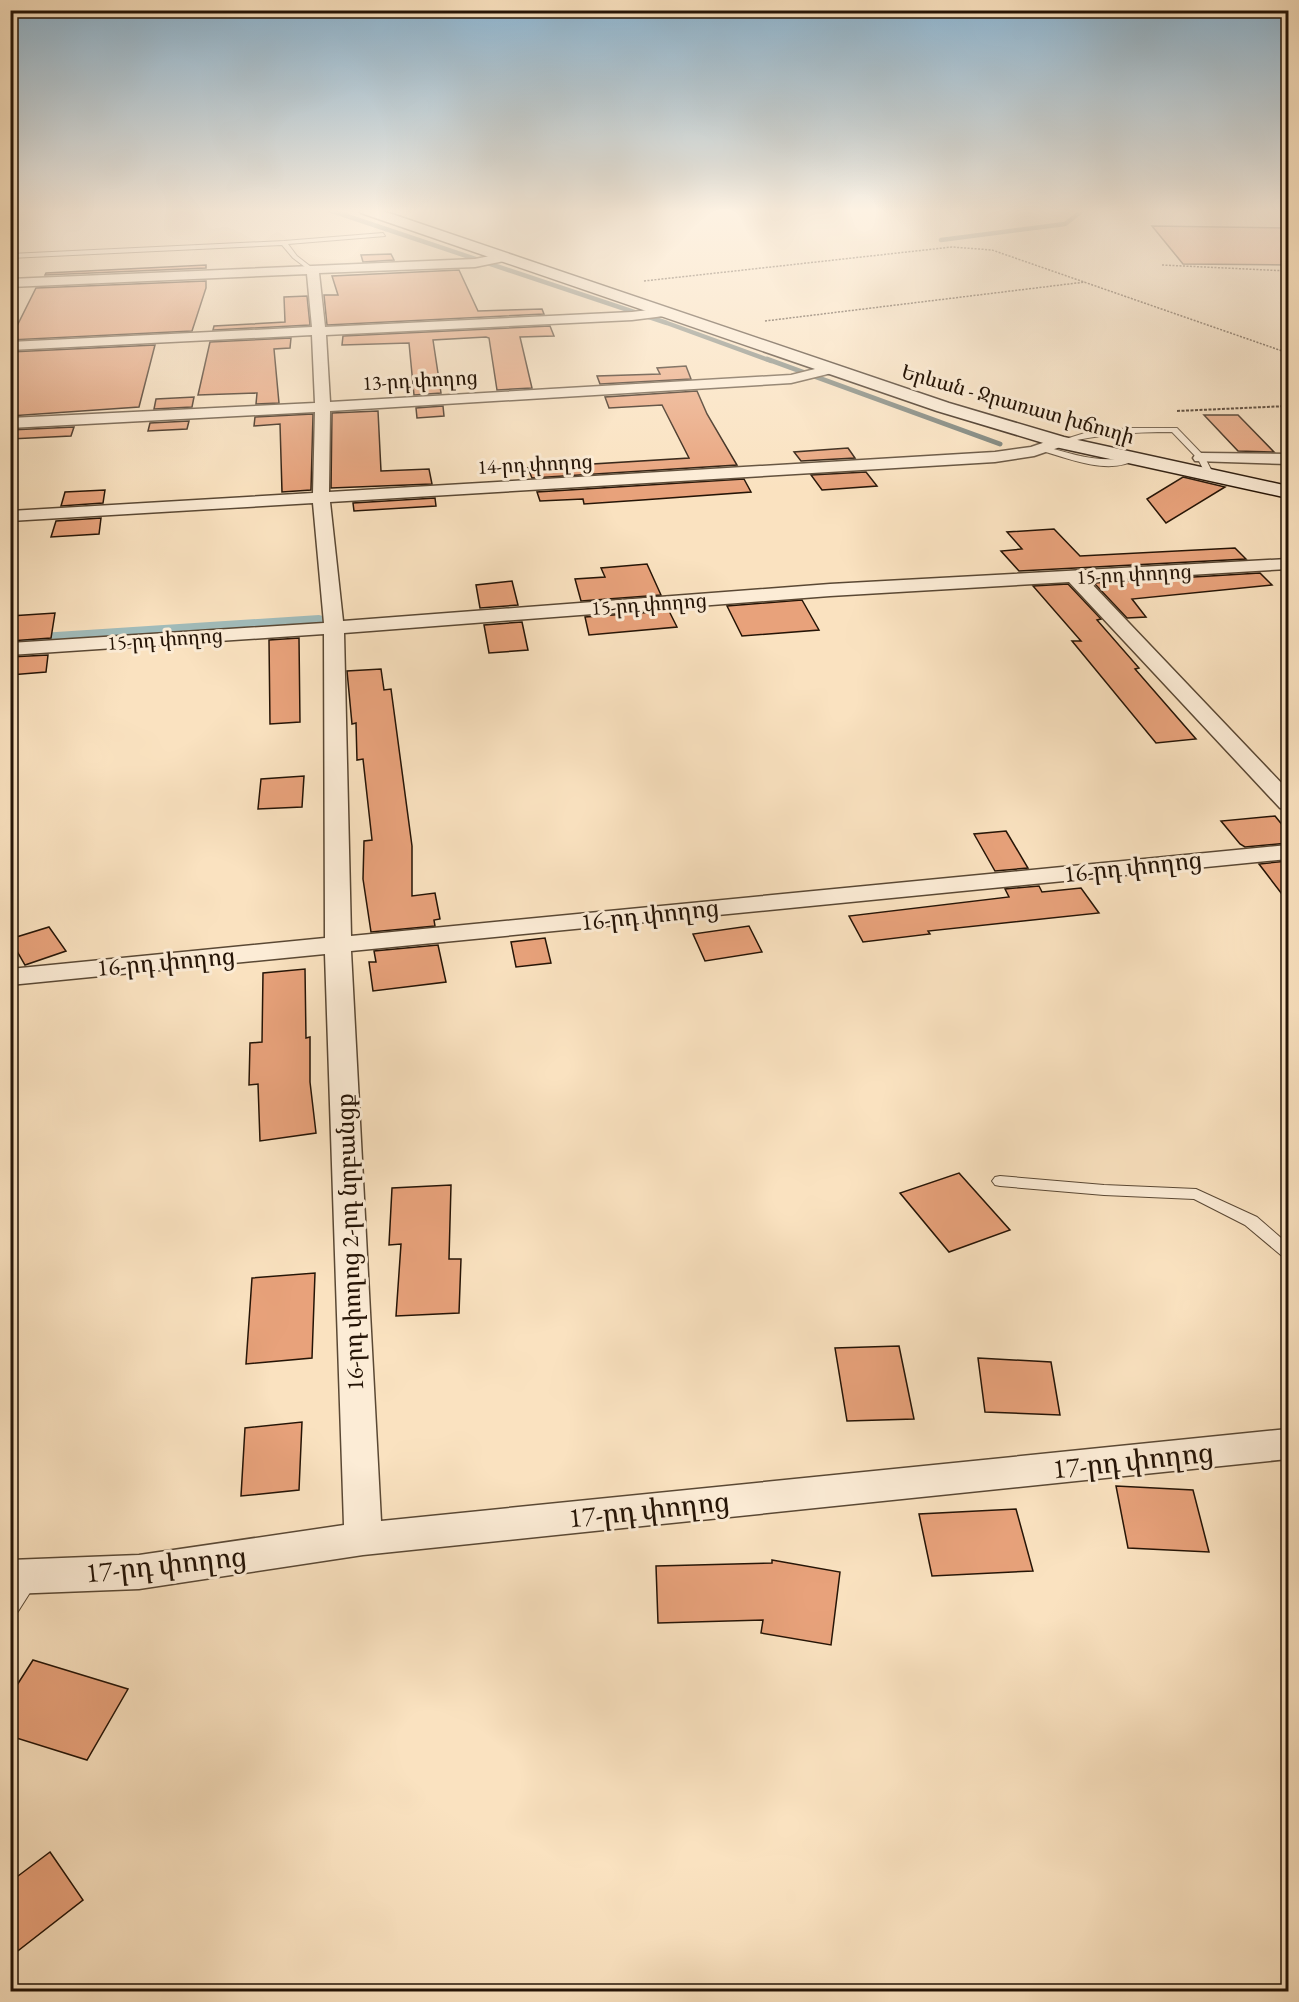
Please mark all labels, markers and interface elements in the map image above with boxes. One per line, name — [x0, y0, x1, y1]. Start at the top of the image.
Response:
street label: Երևան - Ջրառատ խճուղի — [899, 358, 1137, 450]
street label: 13-րդ փողոց — [362, 364, 478, 396]
street label: 14-րդ փողոց — [477, 448, 593, 480]
street label: 15-րդ փողոց — [1076, 558, 1192, 590]
street label: 15-րդ փողոց — [590, 587, 708, 621]
street label: 15-րդ փողոց — [106, 622, 224, 656]
street label: 16-րդ փողոց — [1062, 844, 1204, 889]
street label: 16-րդ փողոց — [579, 892, 721, 937]
street label: 16-րդ փողոց — [96, 940, 236, 983]
street label: 16-րդ փողոց 2-րդ նրբանցք — [329, 1093, 370, 1391]
street label: 17-րդ փողոց — [1051, 1434, 1215, 1486]
street label: 17-րդ փողոց — [567, 1483, 731, 1535]
street label: 17-րդ փողոց — [84, 1538, 248, 1590]

